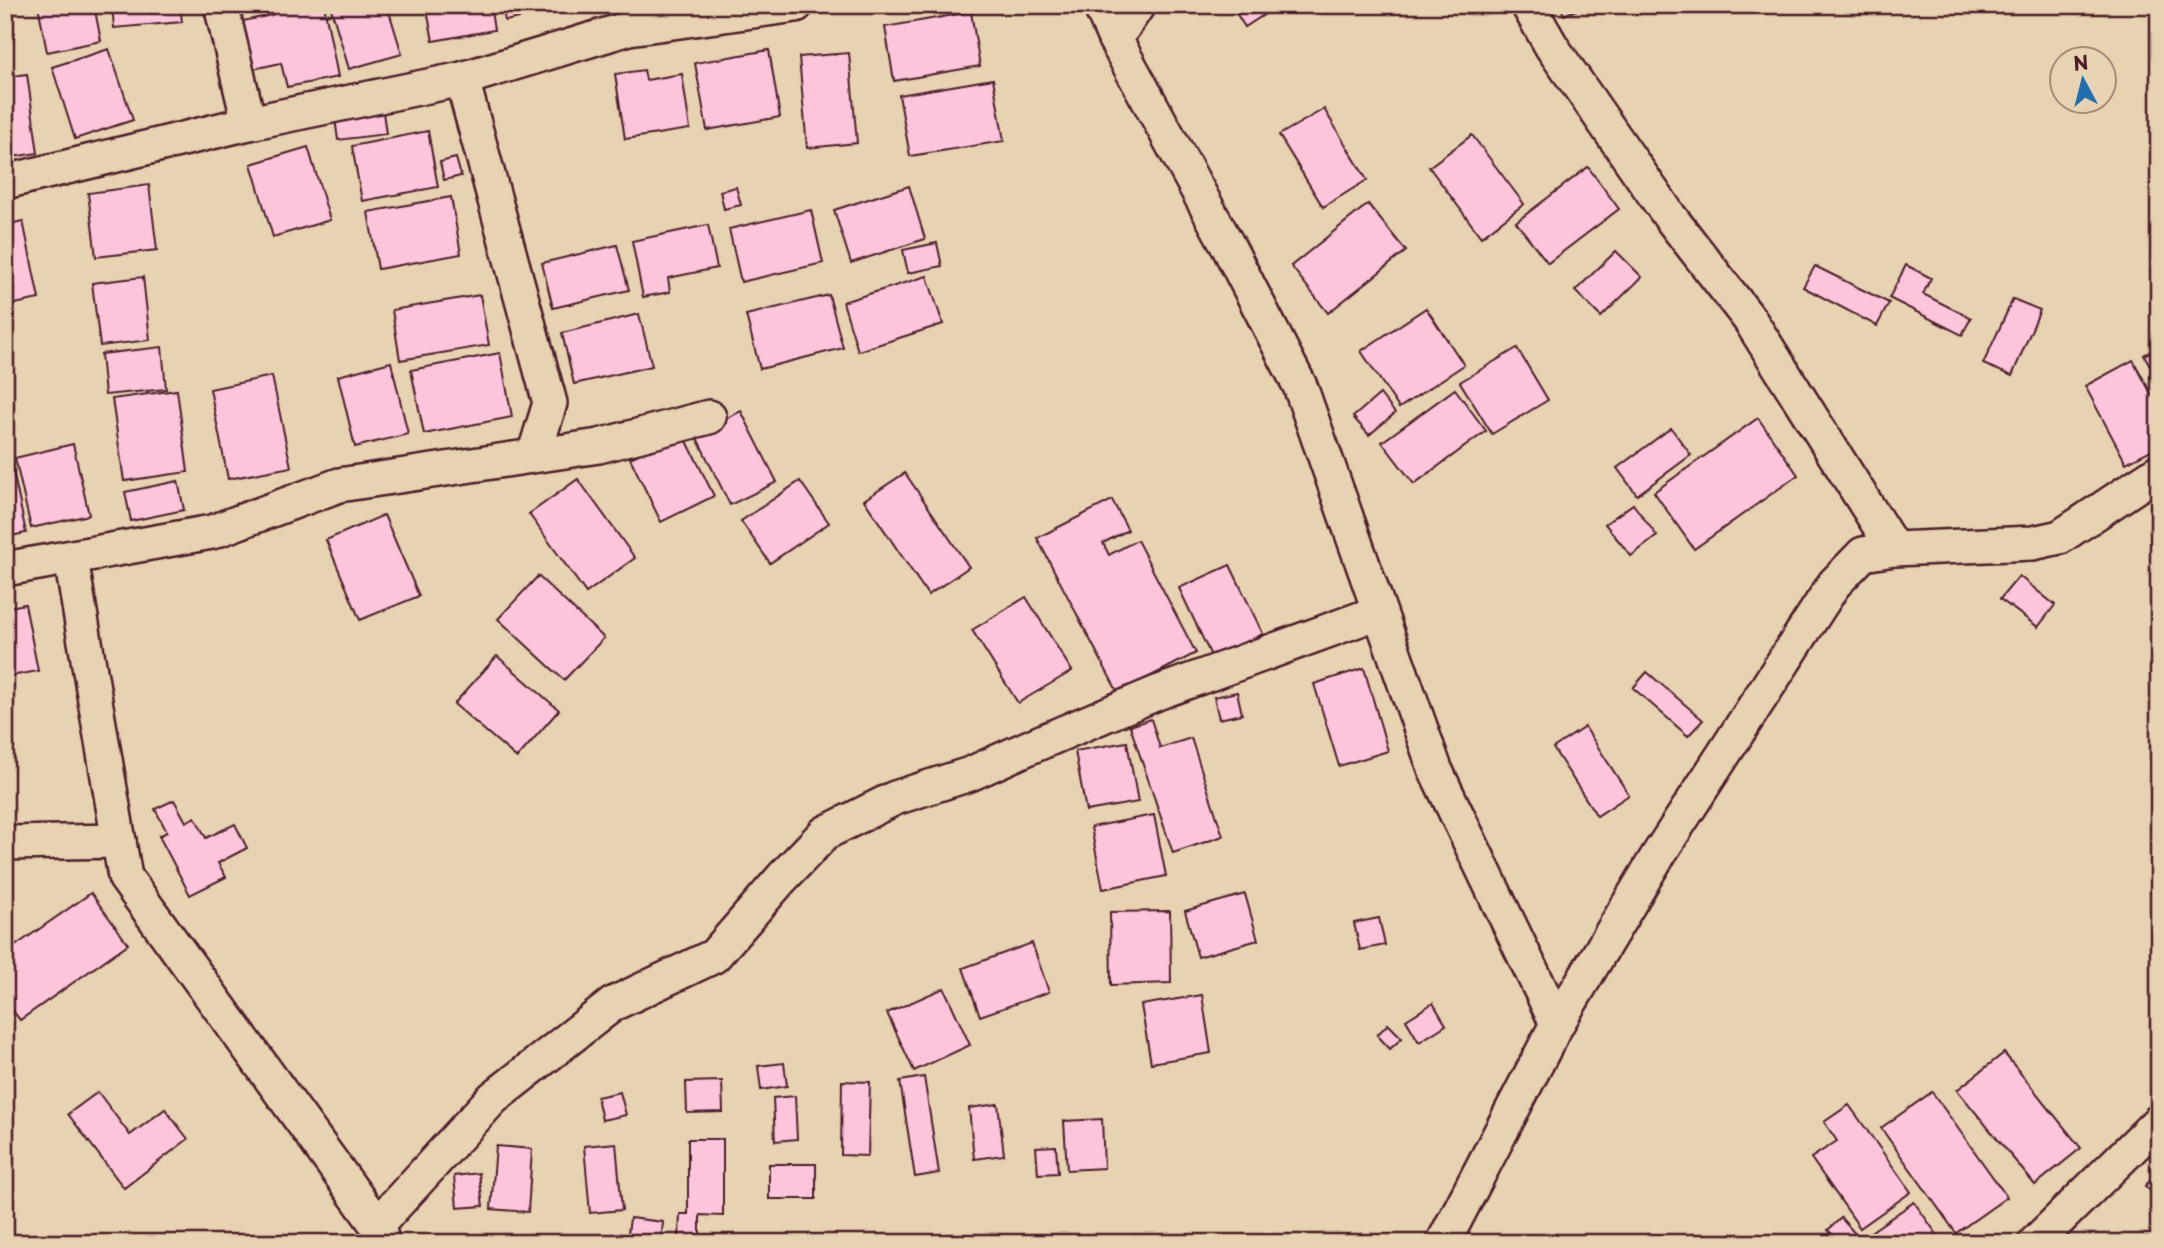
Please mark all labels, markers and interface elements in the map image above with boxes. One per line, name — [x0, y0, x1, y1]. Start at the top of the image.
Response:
north arrow — [2048, 46, 2118, 116]
text: N — [2072, 47, 2090, 77]

